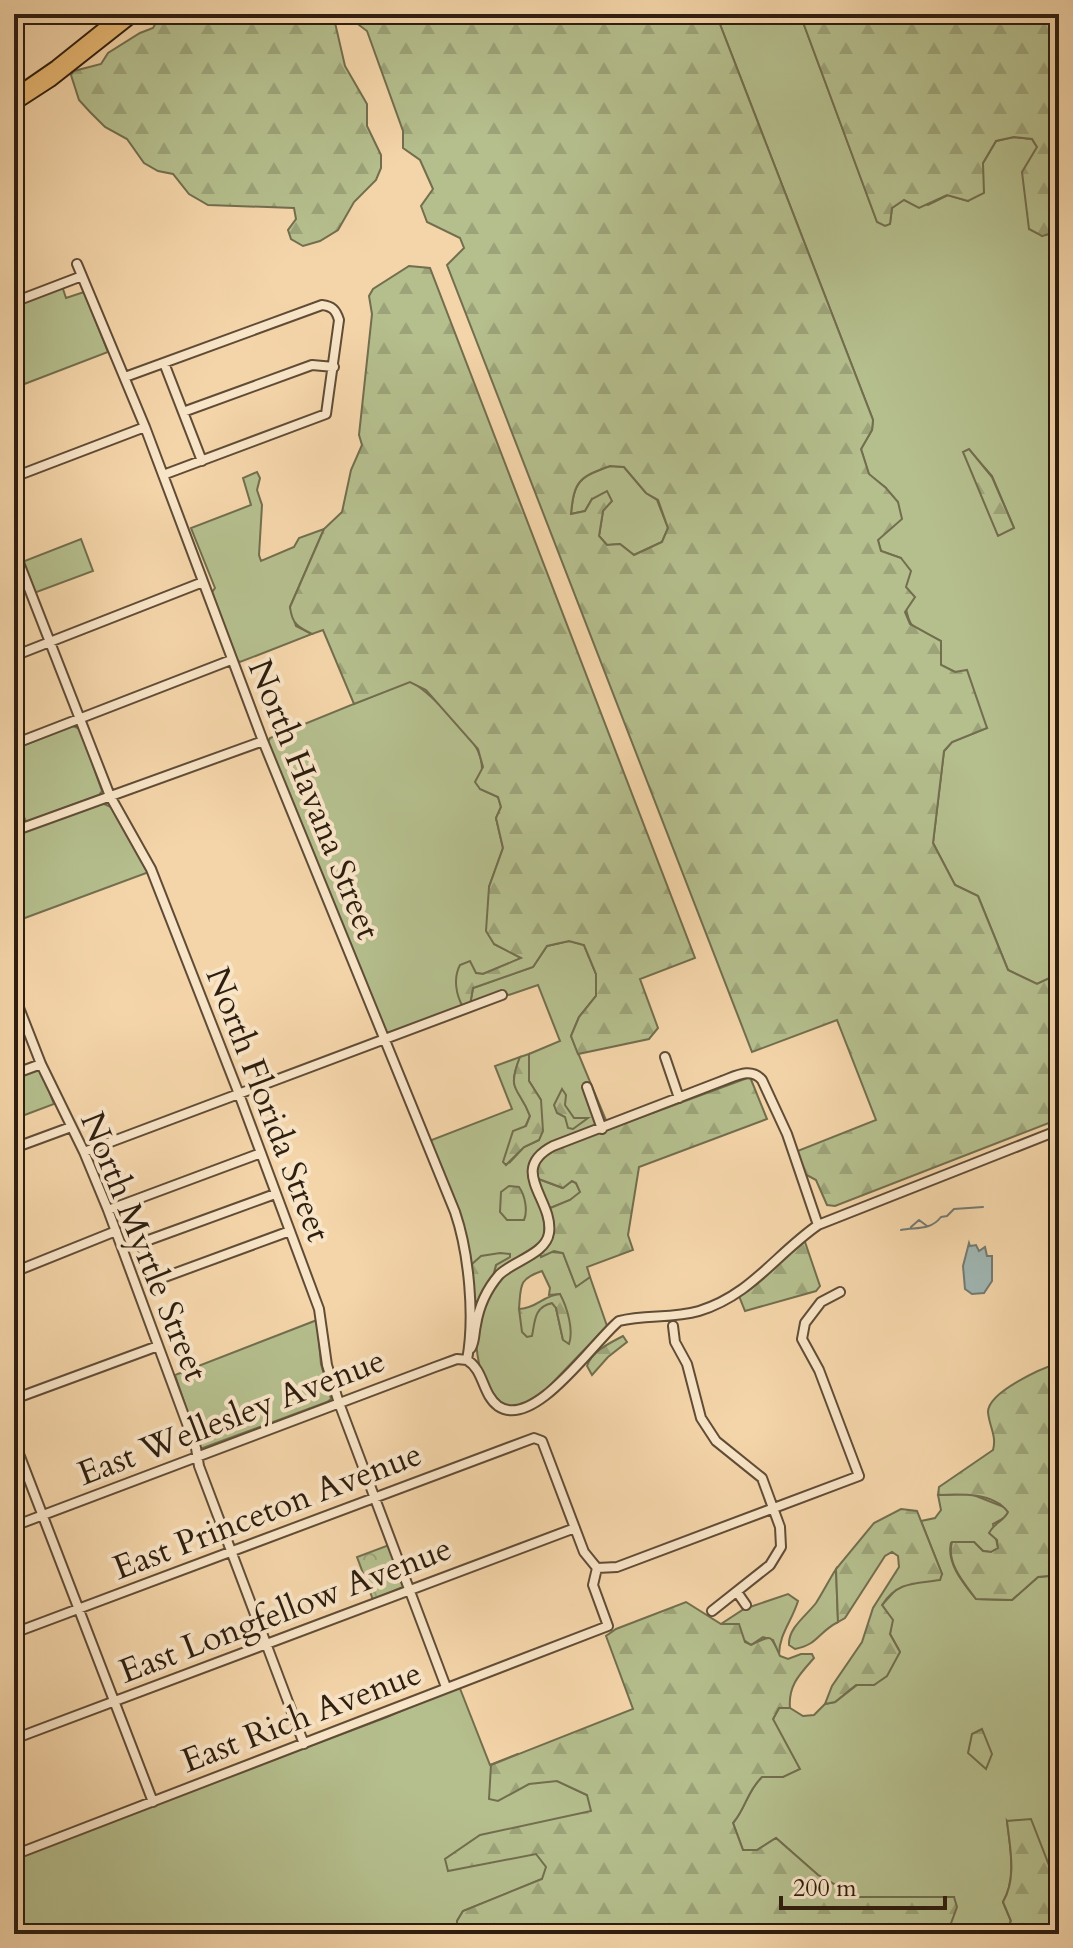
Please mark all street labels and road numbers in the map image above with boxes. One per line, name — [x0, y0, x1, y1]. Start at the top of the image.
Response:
street label: North Havana Street — [237, 652, 391, 947]
street label: North Florida Street — [195, 961, 342, 1248]
street label: North Myrtle Street — [69, 1105, 219, 1388]
street label: East Wellesley Avenue — [71, 1337, 392, 1497]
street label: East Princeton Avenue — [106, 1431, 428, 1591]
street label: East Longfellow Avenue — [113, 1525, 458, 1695]
street label: East Rich Avenue — [175, 1650, 428, 1784]

